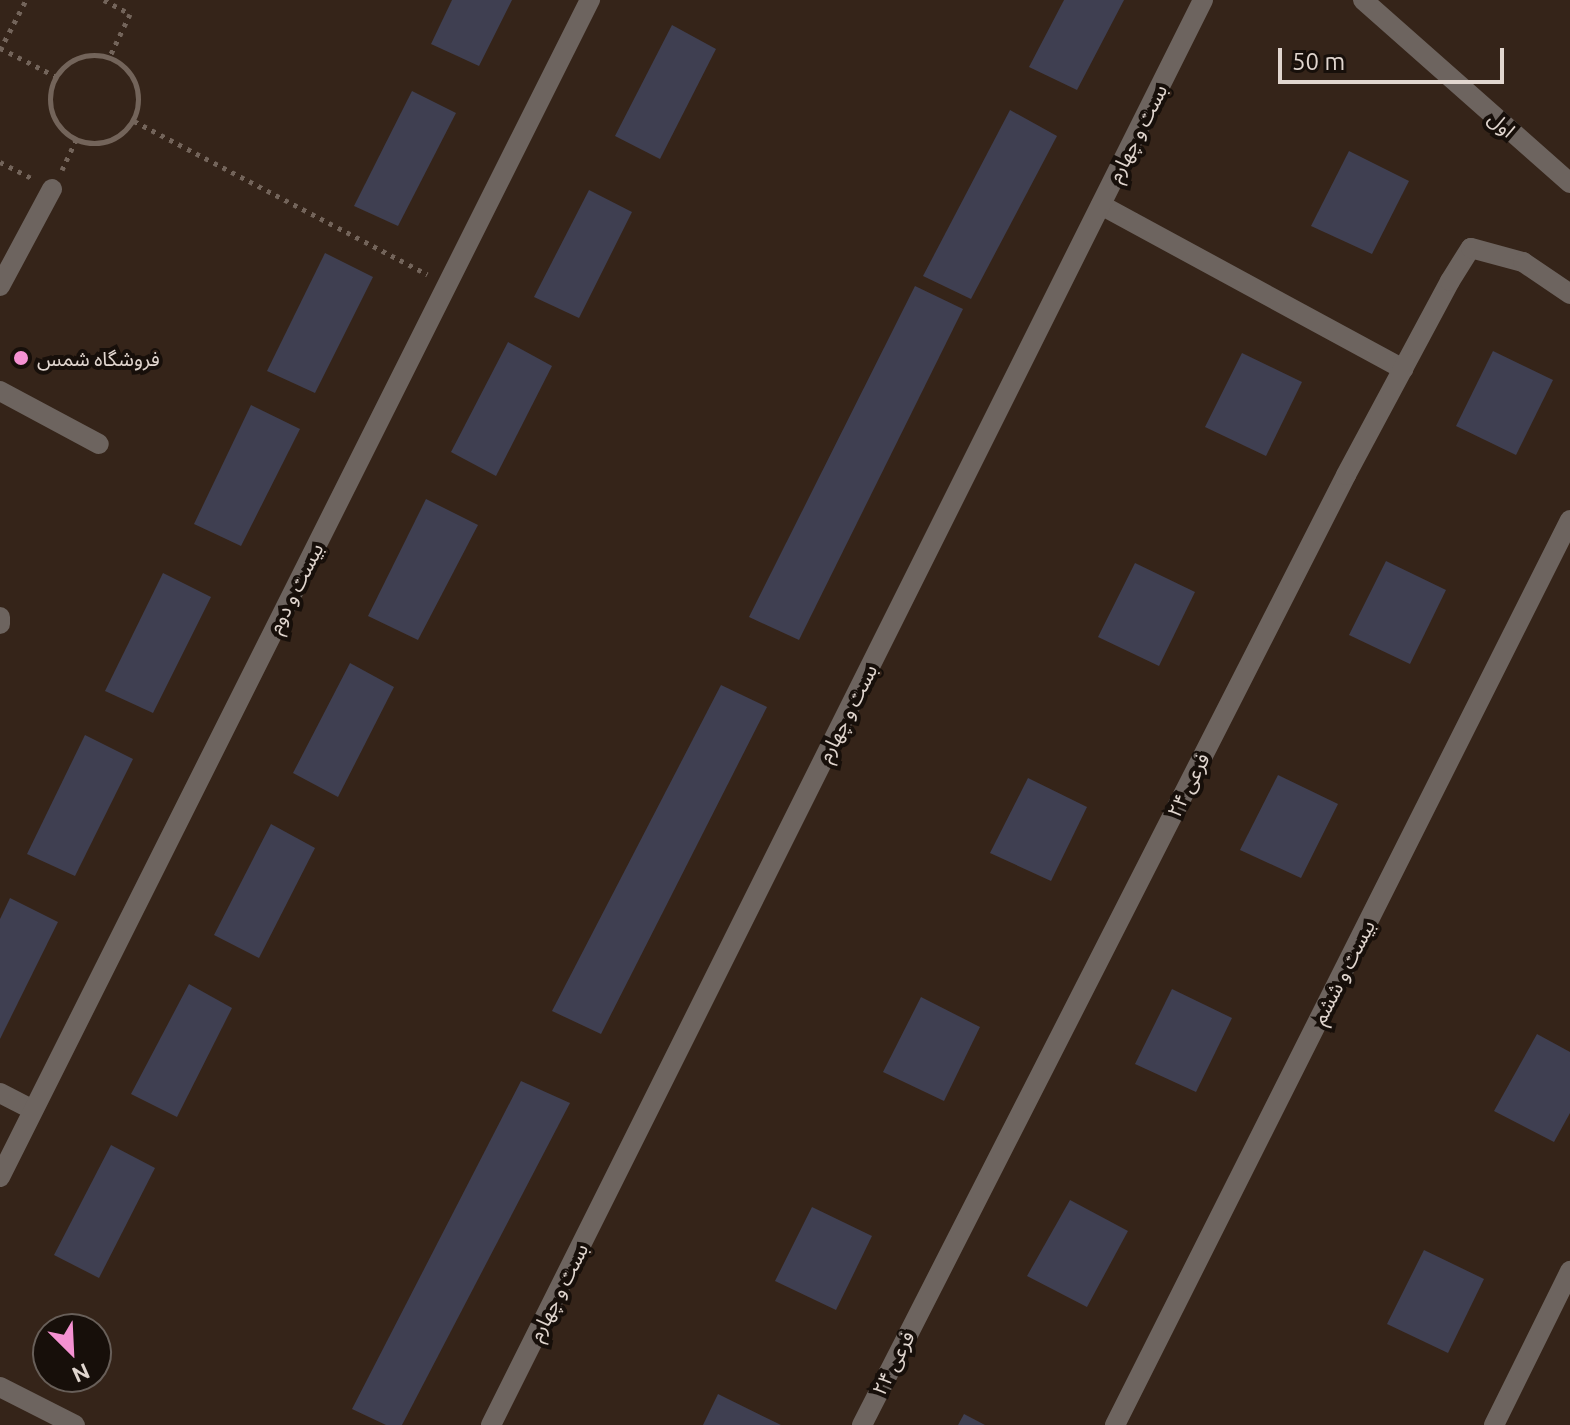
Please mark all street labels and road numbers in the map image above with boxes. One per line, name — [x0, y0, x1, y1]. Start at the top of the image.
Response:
street label: بست و چهارم — [1102, 80, 1172, 186]
street label: اول — [1484, 106, 1520, 142]
street label: بیست و دوم — [262, 539, 328, 637]
street label: بست و چهارم — [812, 660, 882, 766]
street label: فرعی ۲۴ — [1162, 749, 1214, 821]
street label: بیست و ششم — [1306, 916, 1380, 1028]
street label: بست و چهارم — [523, 1239, 593, 1345]
street label: فرعی ۲۴ — [867, 1327, 919, 1399]

